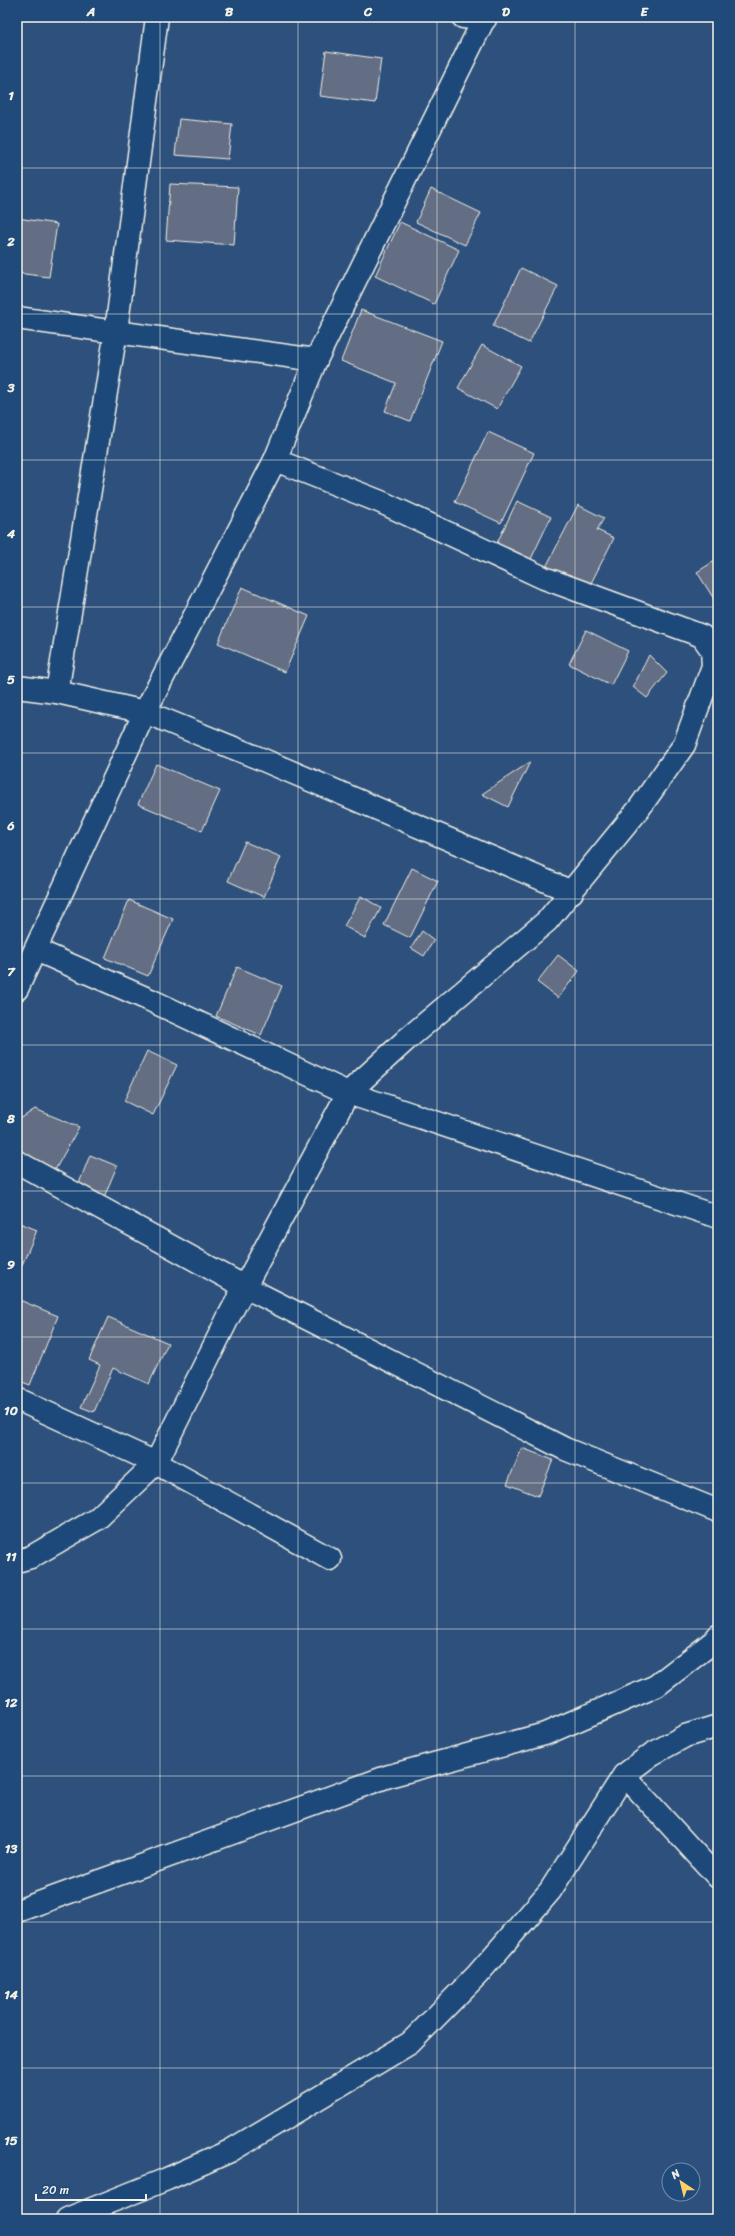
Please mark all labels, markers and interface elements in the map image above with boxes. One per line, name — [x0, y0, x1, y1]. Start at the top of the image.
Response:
text: A — [86, 0, 95, 23]
text: B — [225, 0, 234, 23]
text: C — [363, 0, 373, 23]
text: D — [502, 0, 510, 23]
text: E — [640, 0, 649, 23]
text: 1 — [8, 84, 14, 107]
text: 2 — [6, 230, 15, 253]
text: 3 — [6, 376, 15, 399]
text: 4 — [6, 522, 16, 545]
text: 5 — [7, 668, 15, 691]
text: 6 — [6, 814, 15, 837]
text: 7 — [7, 960, 16, 983]
text: 8 — [6, 1107, 15, 1130]
text: 9 — [7, 1253, 15, 1276]
text: 10 — [4, 1399, 18, 1422]
text: 11 — [5, 1545, 17, 1568]
text: 12 — [4, 1691, 18, 1714]
text: 13 — [5, 1837, 18, 1860]
text: 14 — [4, 1983, 19, 2006]
text: 15 — [4, 2129, 18, 2152]
north arrow — [661, 2162, 701, 2202]
text: N — [666, 2164, 684, 2185]
scale bar — [36, 2176, 146, 2202]
text: 20 m — [42, 2179, 69, 2201]

